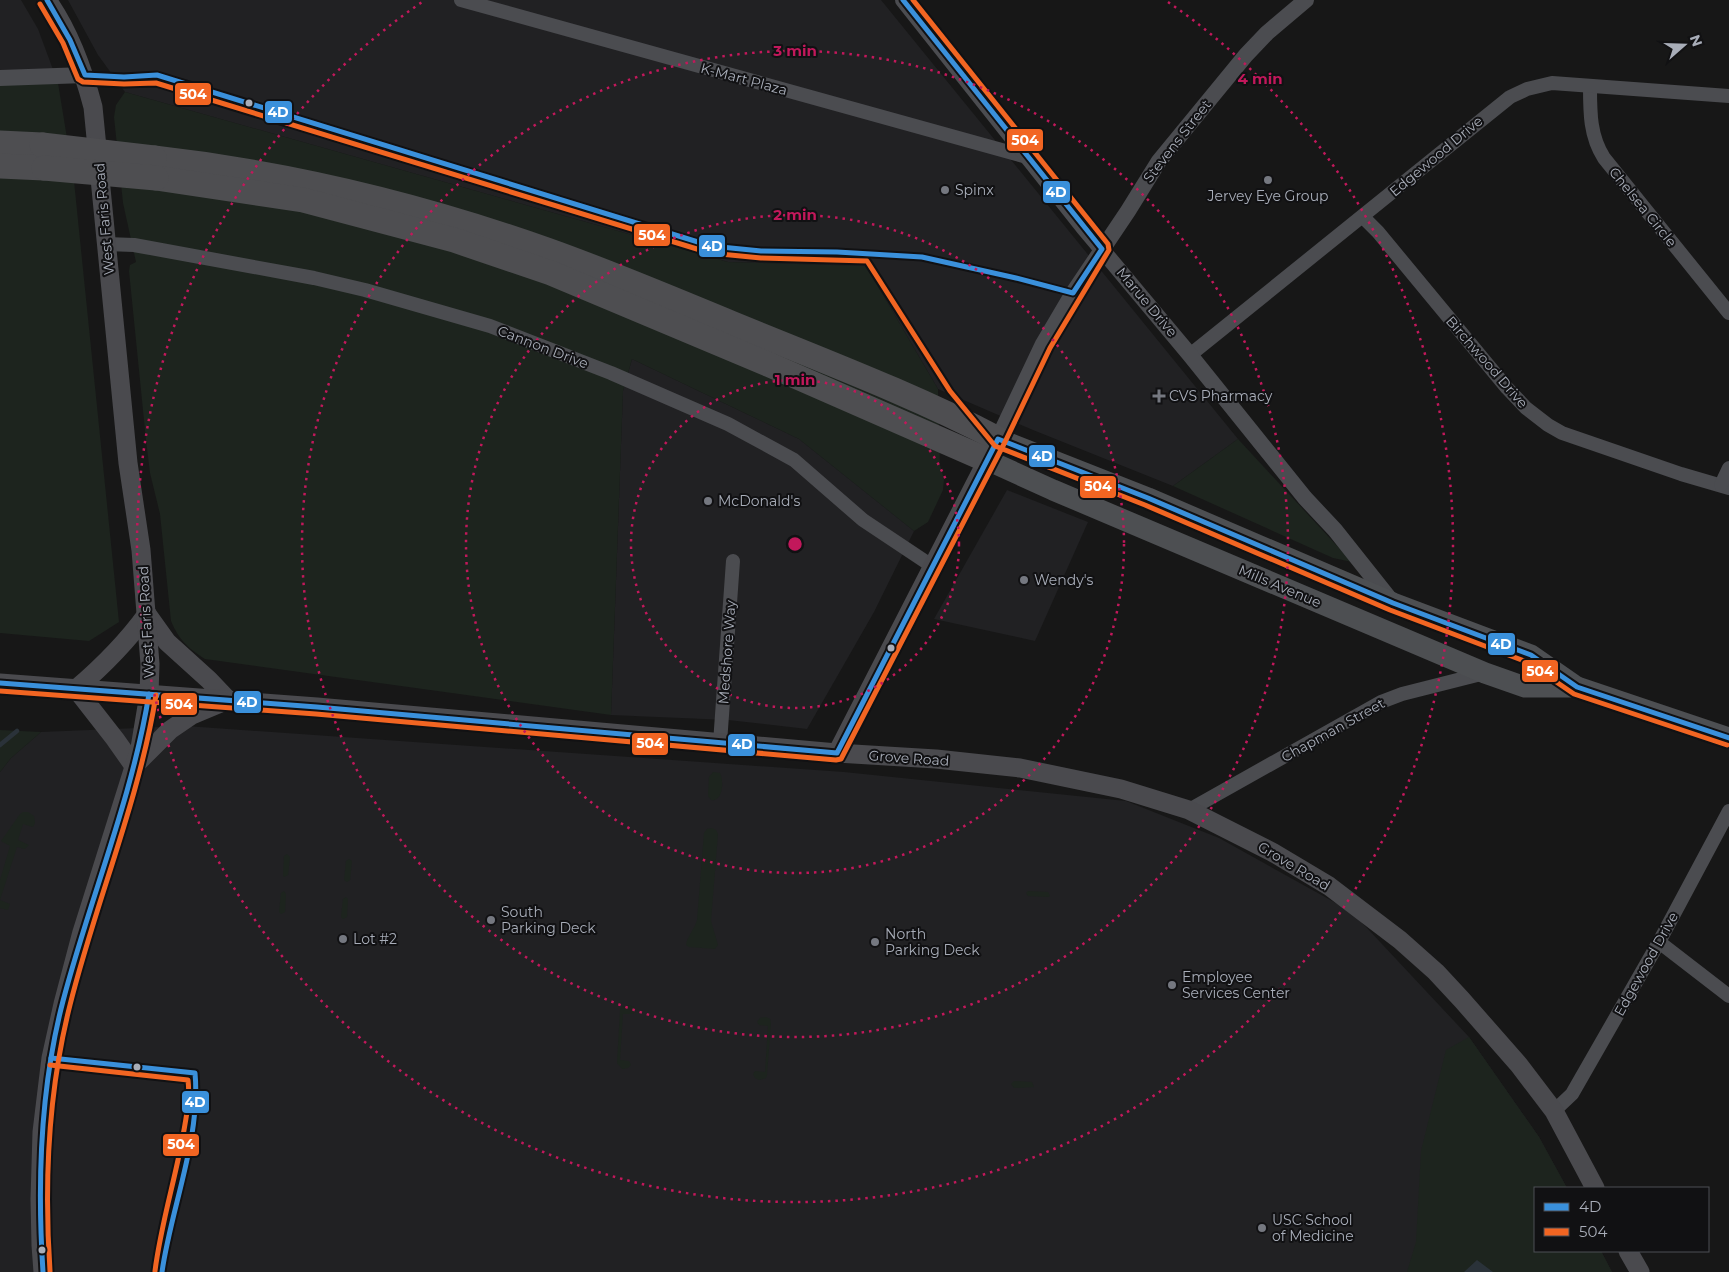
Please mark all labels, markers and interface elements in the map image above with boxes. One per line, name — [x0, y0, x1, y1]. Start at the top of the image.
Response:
north arrow — [1659, 20, 1709, 70]
text: N — [1686, 32, 1707, 49]
text: 3 min — [772, 41, 817, 60]
street label: K-Mart Plaza — [699, 59, 789, 99]
text: 4 min — [1237, 69, 1283, 88]
line badge: 504 — [174, 82, 212, 106]
text: 504 — [179, 85, 207, 103]
street label: Stevens Street — [1139, 96, 1215, 186]
unlabelled marker — [244, 98, 254, 108]
line badge: 4D — [264, 100, 293, 124]
text: 4D — [267, 103, 289, 121]
street label: Edgewood Drive — [1386, 112, 1486, 200]
line badge: 504 — [1006, 128, 1044, 152]
text: 504 — [1011, 131, 1039, 149]
street label: West Faris Road — [90, 162, 118, 276]
street label: Chelsea Circle — [1605, 163, 1681, 251]
marker: Jervey Eye Group — [1262, 174, 1274, 186]
line badge: 4D — [1042, 180, 1071, 204]
place label: Spinx — [955, 181, 994, 199]
text: 4D — [1045, 183, 1067, 201]
marker: Spinx — [939, 184, 951, 196]
place label: Jervey Eye Group — [1206, 187, 1329, 205]
text: 2 min — [773, 205, 817, 224]
line badge: 504 — [633, 223, 671, 247]
text: 504 — [638, 226, 666, 244]
line badge: 4D — [698, 234, 726, 258]
text: 4D — [701, 237, 723, 255]
street label: Marue Drive — [1113, 263, 1181, 341]
street label: Birchwood Drive — [1442, 312, 1532, 412]
street label: Cannon Drive — [495, 321, 591, 373]
text: 1 min — [775, 370, 815, 389]
place label: CVS Pharmacy — [1169, 387, 1273, 405]
marker: CVS Pharmacy — [1153, 390, 1165, 402]
line badge: 4D — [1028, 444, 1056, 468]
text: 4D — [1031, 447, 1053, 465]
line badge: 504 — [1079, 475, 1117, 499]
text: 504 — [1084, 477, 1112, 495]
place label: McDonald's — [718, 492, 800, 510]
marker: McDonald's — [702, 495, 714, 507]
centre of rings — [786, 535, 804, 553]
street label: Mills Avenue — [1236, 561, 1324, 611]
street label: West Faris Road — [134, 565, 158, 679]
place label: Wendy's — [1034, 571, 1094, 589]
marker: Wendy's — [1018, 574, 1030, 586]
street label: Medshore Way — [714, 599, 740, 705]
line badge: 4D — [1487, 632, 1516, 656]
text: 4D — [1490, 635, 1512, 653]
unlabelled marker — [886, 643, 896, 653]
line badge: 504 — [1521, 659, 1559, 683]
text: 504 — [1526, 662, 1554, 680]
line badge: 4D — [233, 690, 262, 714]
line badge: 504 — [160, 692, 198, 716]
text: 4D — [236, 693, 258, 711]
street label: Chapman Street — [1278, 694, 1388, 766]
text: 504 — [165, 695, 193, 713]
line badge: 504 — [631, 732, 669, 756]
line badge: 4D — [727, 733, 756, 757]
text: 504 — [636, 734, 664, 752]
text: 4D — [731, 735, 753, 753]
street label: Grove Road — [868, 746, 950, 770]
street label: Grove Road — [1255, 837, 1333, 895]
place label: South Parking Deck — [501, 903, 596, 937]
street label: Edgewood Drive — [1610, 909, 1682, 1019]
marker: South Parking Deck — [485, 914, 497, 926]
place label: North Parking Deck — [885, 925, 980, 959]
place label: Lot #2 — [353, 930, 397, 948]
marker: Lot #2 — [337, 933, 349, 945]
marker: North Parking Deck — [869, 936, 881, 948]
place label: Employee Services Center — [1182, 968, 1290, 1002]
marker: Employee Services Center — [1166, 979, 1178, 991]
unlabelled marker — [132, 1062, 142, 1072]
line badge: 4D — [181, 1090, 210, 1114]
text: 4D — [184, 1093, 206, 1111]
line badge: 504 — [162, 1133, 200, 1157]
text: 504 — [167, 1135, 195, 1153]
legend — [1534, 1187, 1709, 1252]
text: 4D — [1579, 1197, 1601, 1216]
place label: USC School of Medicine — [1272, 1211, 1354, 1245]
marker: USC School of Medicine — [1256, 1222, 1268, 1234]
text: 504 — [1579, 1222, 1607, 1241]
unlabelled marker — [37, 1245, 47, 1255]

